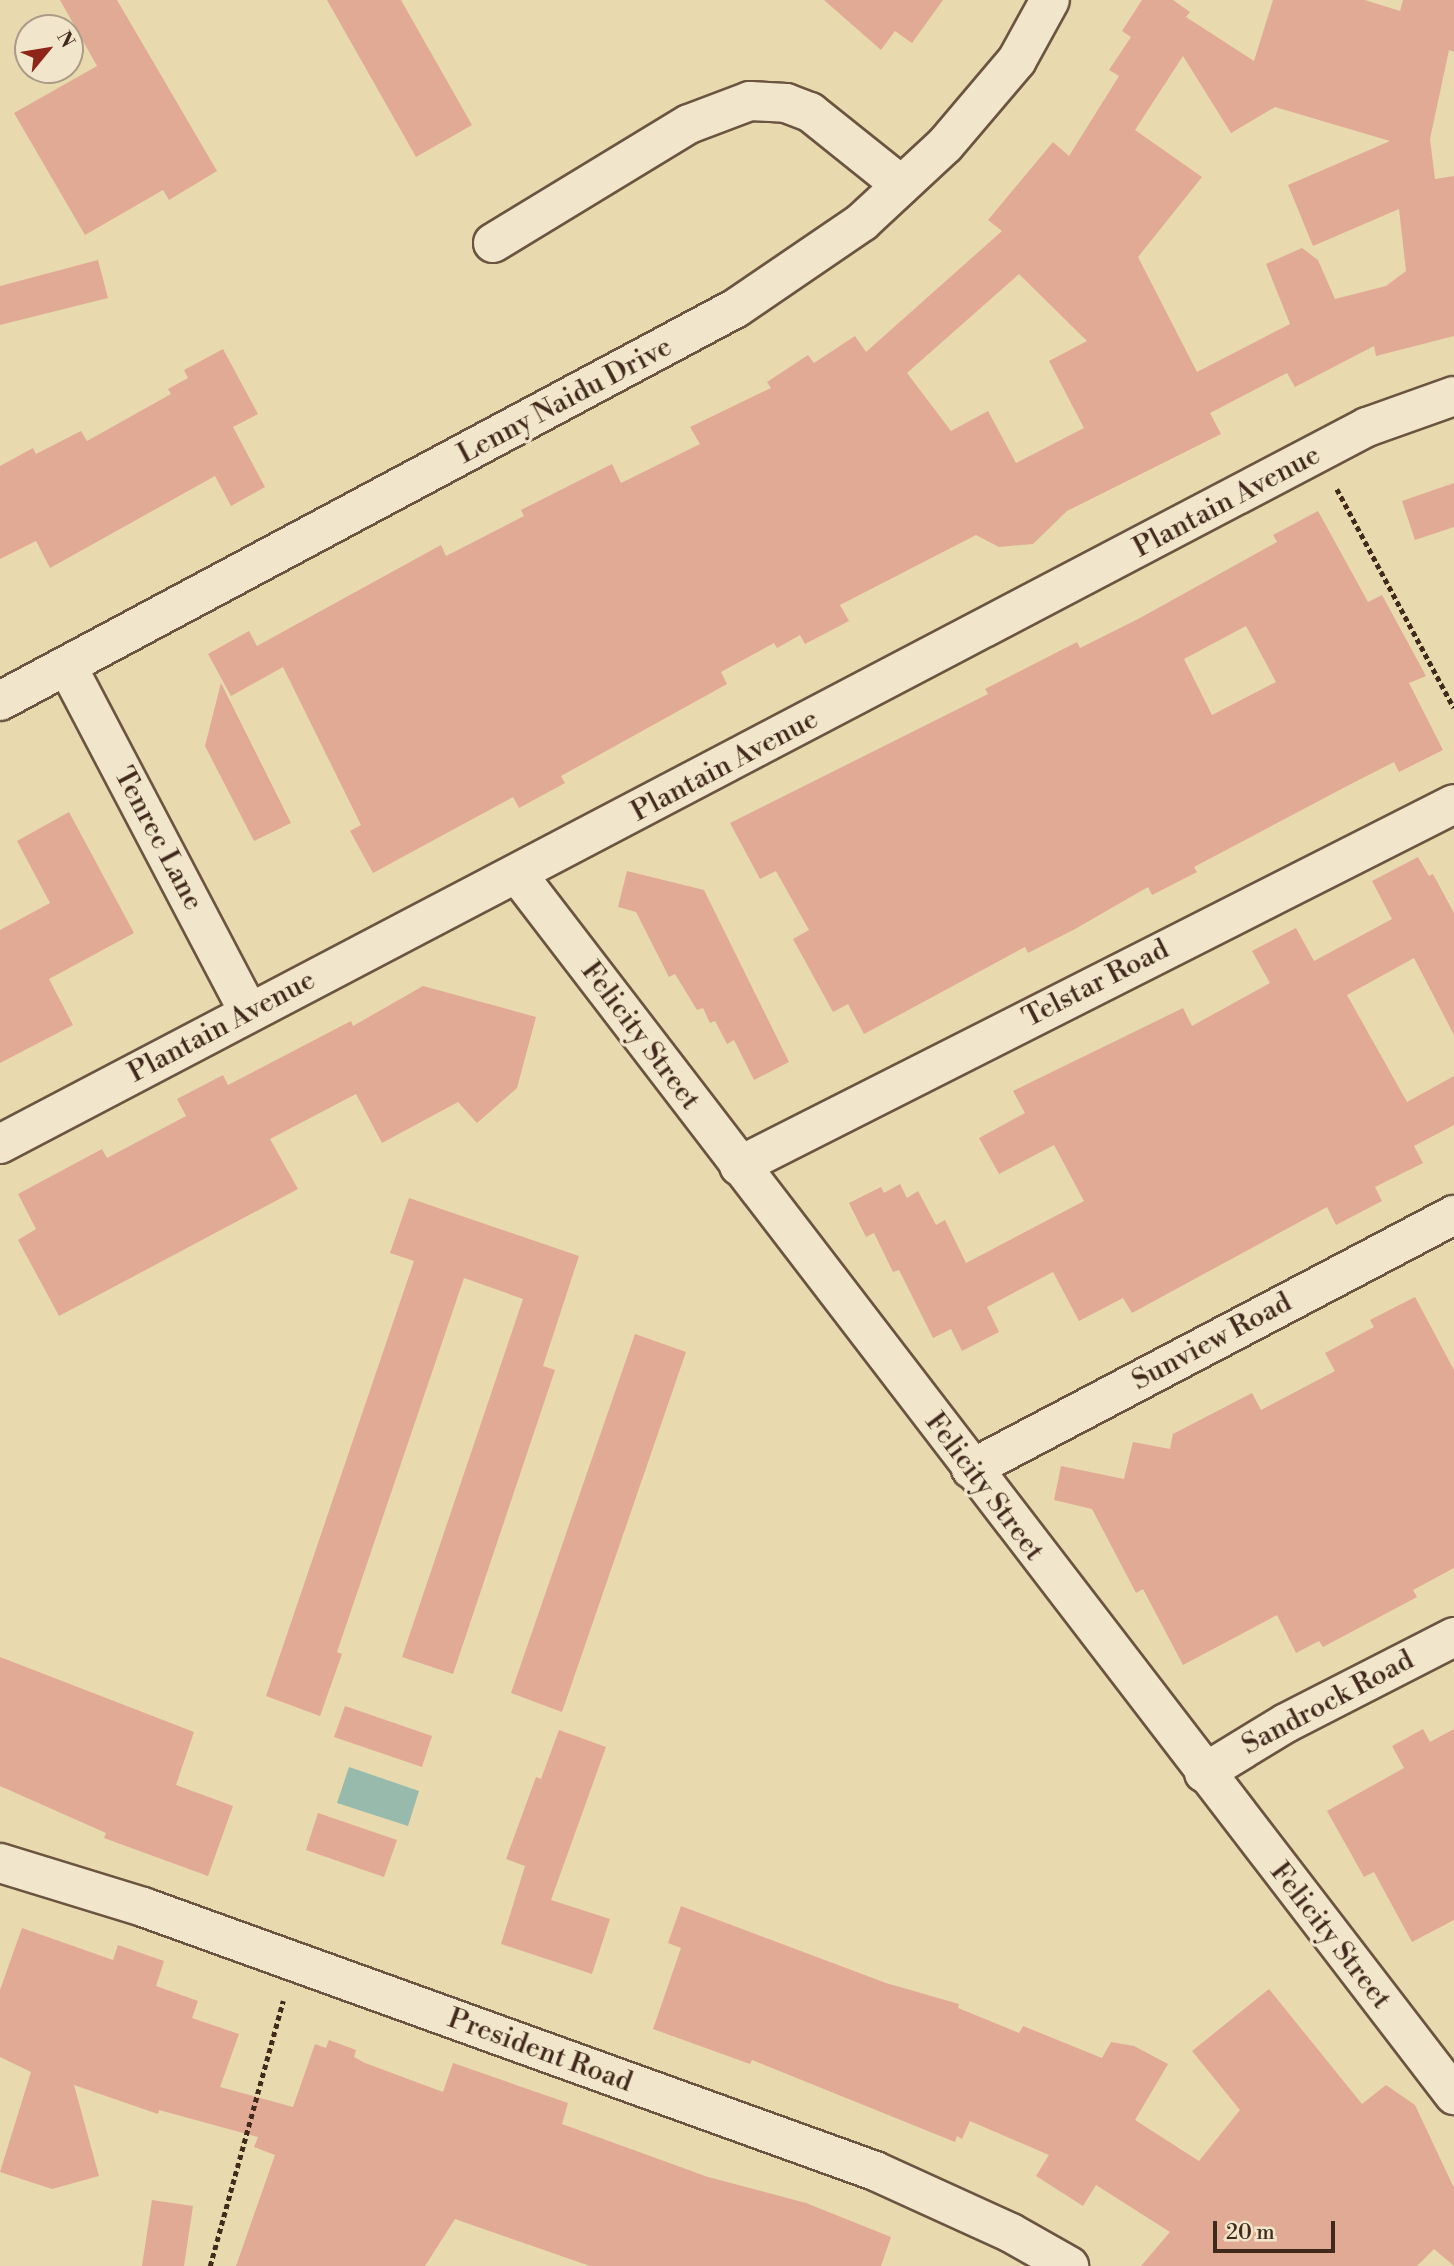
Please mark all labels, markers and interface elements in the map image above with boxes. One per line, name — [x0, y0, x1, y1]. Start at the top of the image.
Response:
north arrow — [14, 14, 84, 84]
text: N — [51, 27, 80, 52]
street label: Lenny Naidu Drive — [452, 330, 678, 472]
street label: Plantain Avenue — [1128, 439, 1326, 565]
street label: Plantain Avenue — [626, 703, 824, 829]
street label: Tenrec Lane — [106, 762, 210, 916]
street label: Telstar Road — [1017, 933, 1175, 1035]
street label: Felicity Street — [573, 955, 707, 1117]
street label: Plantain Avenue — [123, 964, 321, 1090]
street label: Sunview Road — [1127, 1286, 1297, 1398]
street label: Felicity Street — [917, 1406, 1051, 1568]
street label: Sandrock Road — [1236, 1644, 1420, 1762]
street label: Felicity Street — [1262, 1856, 1398, 2016]
street label: President Road — [443, 2002, 637, 2100]
scale bar — [1216, 2206, 1338, 2250]
text: 20 m — [1226, 2220, 1275, 2246]

